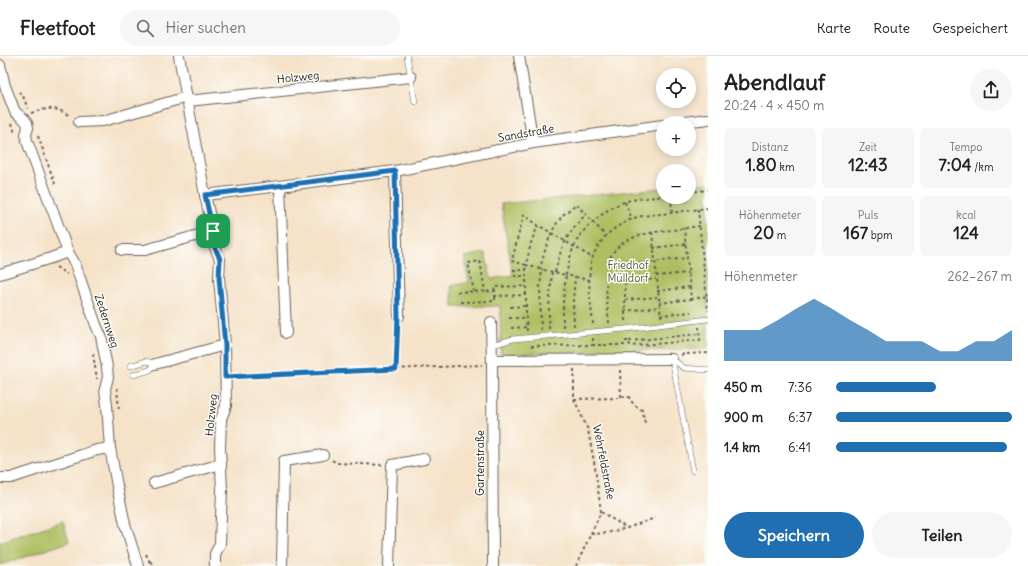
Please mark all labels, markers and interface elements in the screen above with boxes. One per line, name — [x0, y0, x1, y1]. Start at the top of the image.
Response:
search box — [120, 10, 400, 46]
text: Fleetfoot — [20, 16, 96, 40]
icon: search — [134, 17, 156, 39]
text: Hier suchen — [166, 18, 246, 37]
text: Karte — [817, 19, 851, 37]
text: Route — [873, 19, 910, 37]
text: Gespeichert — [932, 19, 1008, 37]
street label: Holzweg — [276, 68, 320, 86]
map controls — [656, 68, 696, 204]
button: locate — [656, 68, 696, 108]
text: Abendlauf — [724, 68, 825, 96]
button: share — [970, 69, 1012, 111]
text: 20:24 · 4 × 450 m — [724, 97, 824, 114]
button: + — [656, 116, 696, 156]
street label: Sandstraße — [497, 121, 555, 145]
text: Distanz — [752, 140, 788, 154]
text: Zeit — [859, 140, 877, 154]
text: Tempo — [949, 140, 983, 154]
text: 1.80 — [745, 154, 777, 176]
text: 12:43 — [848, 154, 888, 176]
text: 7:04 — [938, 154, 972, 176]
text: km — [777, 160, 795, 174]
text: /km — [972, 160, 994, 174]
button: − — [656, 164, 696, 204]
text: Höhenmeter — [739, 208, 801, 222]
text: Puls — [858, 208, 878, 222]
text: kcal — [956, 208, 976, 222]
pin — [196, 214, 230, 248]
icon: arrive — [202, 220, 224, 242]
text: 20 — [754, 222, 774, 244]
text: 167 — [843, 222, 868, 244]
text: 124 — [953, 222, 979, 244]
text: m — [774, 228, 786, 242]
text: bpm — [868, 228, 893, 242]
park label: Friedhof Mülldorf — [607, 258, 649, 285]
text: Höhenmeter — [724, 268, 798, 285]
text: 262–267 m — [947, 268, 1012, 285]
street label: Zedernweg — [92, 292, 122, 350]
text: 450 m — [724, 379, 762, 396]
text: 7:36 — [788, 379, 812, 396]
street label: Holzweg — [202, 393, 220, 437]
text: 900 m — [724, 409, 763, 426]
text: 6:37 — [788, 409, 812, 426]
street label: Wehrfeldstraße — [590, 423, 618, 501]
street label: Gartenstraße — [473, 430, 487, 496]
text: 1.4 km — [724, 439, 760, 456]
text: 6:41 — [788, 439, 811, 456]
button: Speichern — [724, 512, 864, 558]
button: Teilen — [872, 512, 1012, 558]

